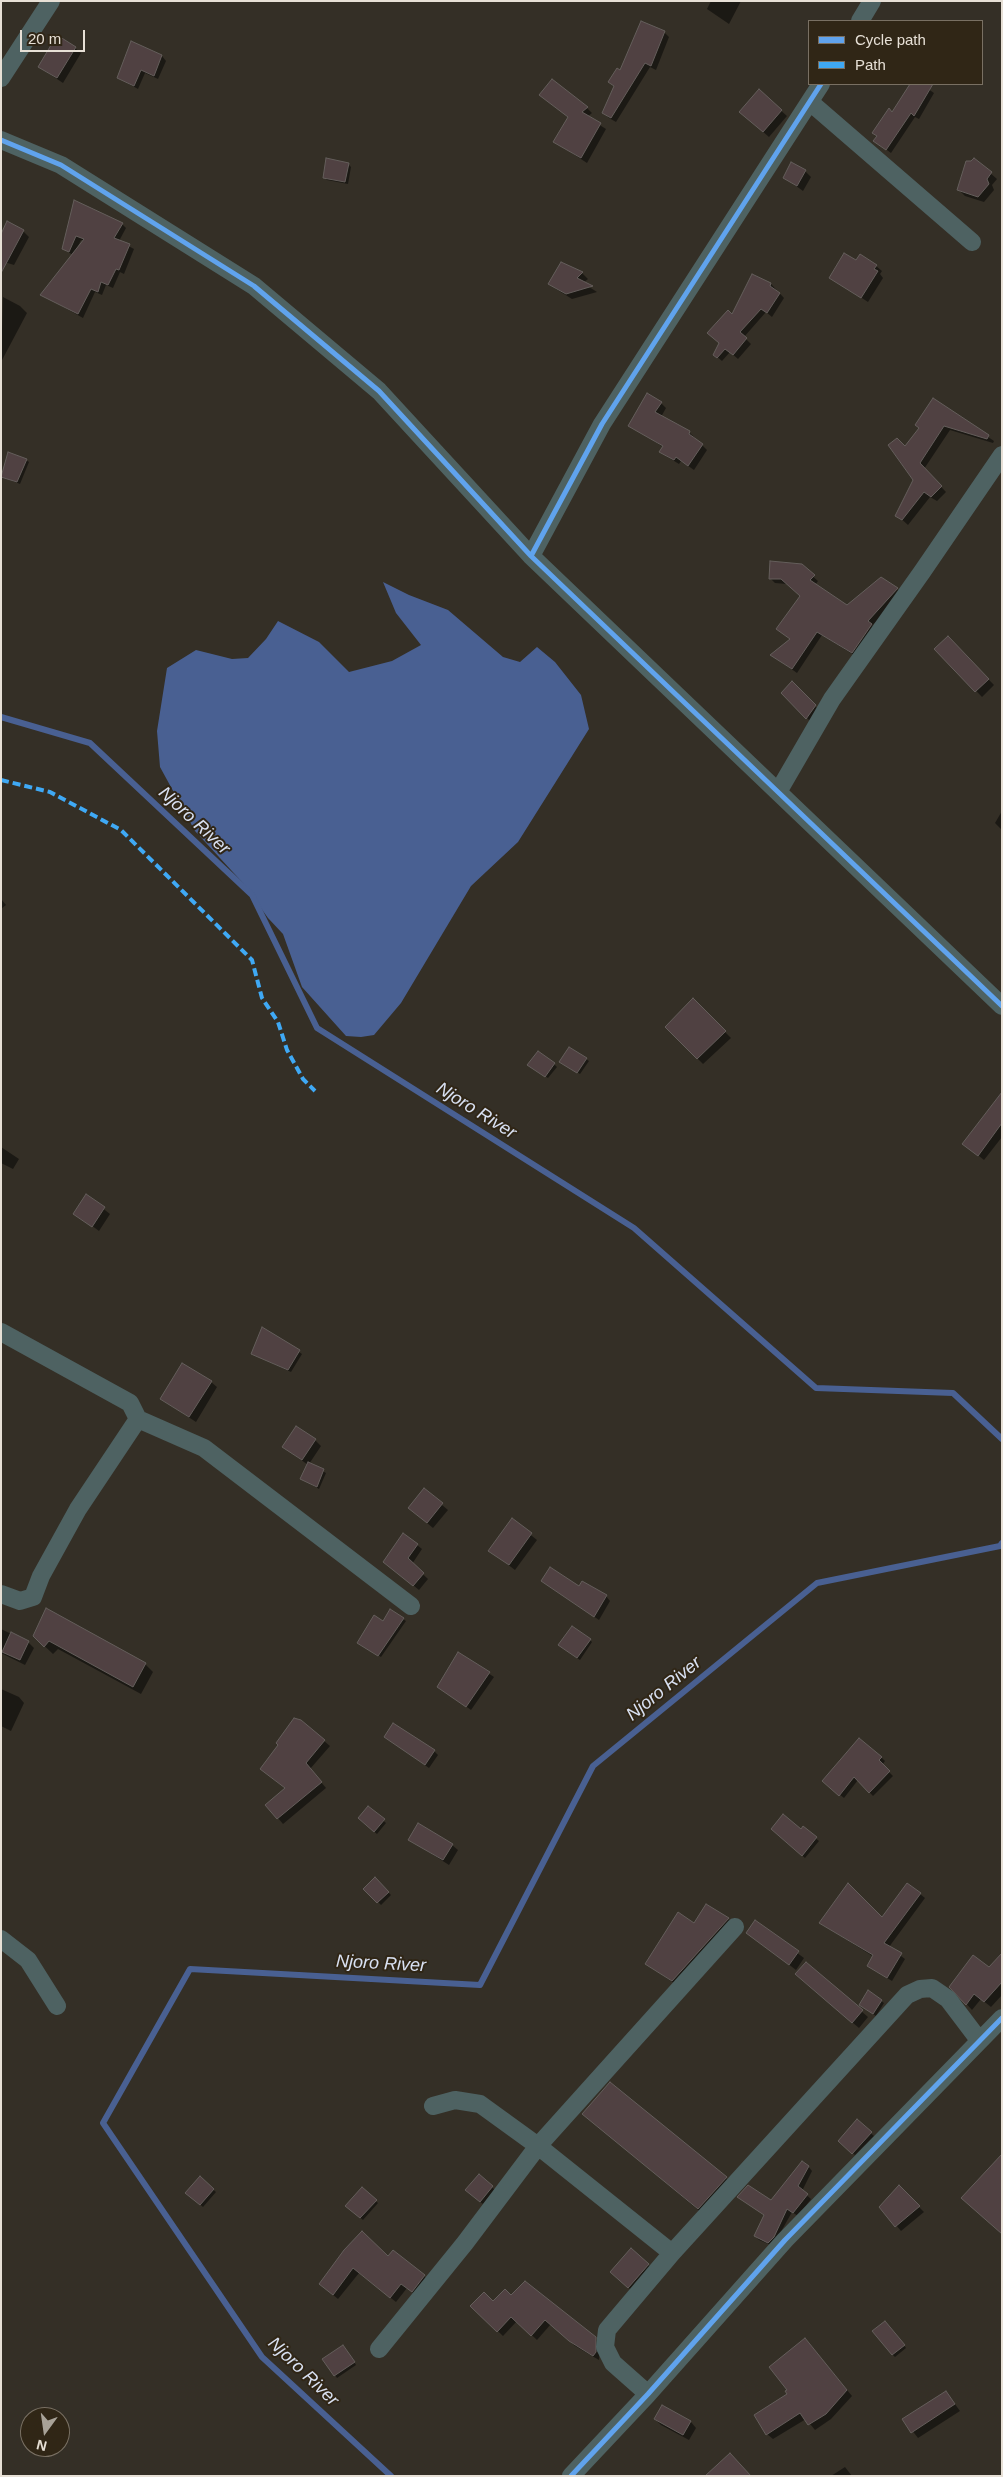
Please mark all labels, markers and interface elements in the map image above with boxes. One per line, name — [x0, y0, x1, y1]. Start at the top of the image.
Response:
scale bar — [22, 20, 88, 52]
legend — [808, 20, 983, 85]
text: 20 m — [28, 30, 61, 47]
text: Cycle path — [855, 31, 926, 48]
text: Path — [855, 56, 886, 73]
water label: Njoro River — [154, 782, 234, 860]
water label: Njoro River — [432, 1078, 520, 1144]
water label: Njoro River — [622, 1652, 706, 1726]
water label: Njoro River — [335, 1951, 427, 1977]
water label: Njoro River — [263, 2333, 343, 2411]
north arrow — [20, 2407, 70, 2457]
text: N — [35, 2437, 48, 2455]

